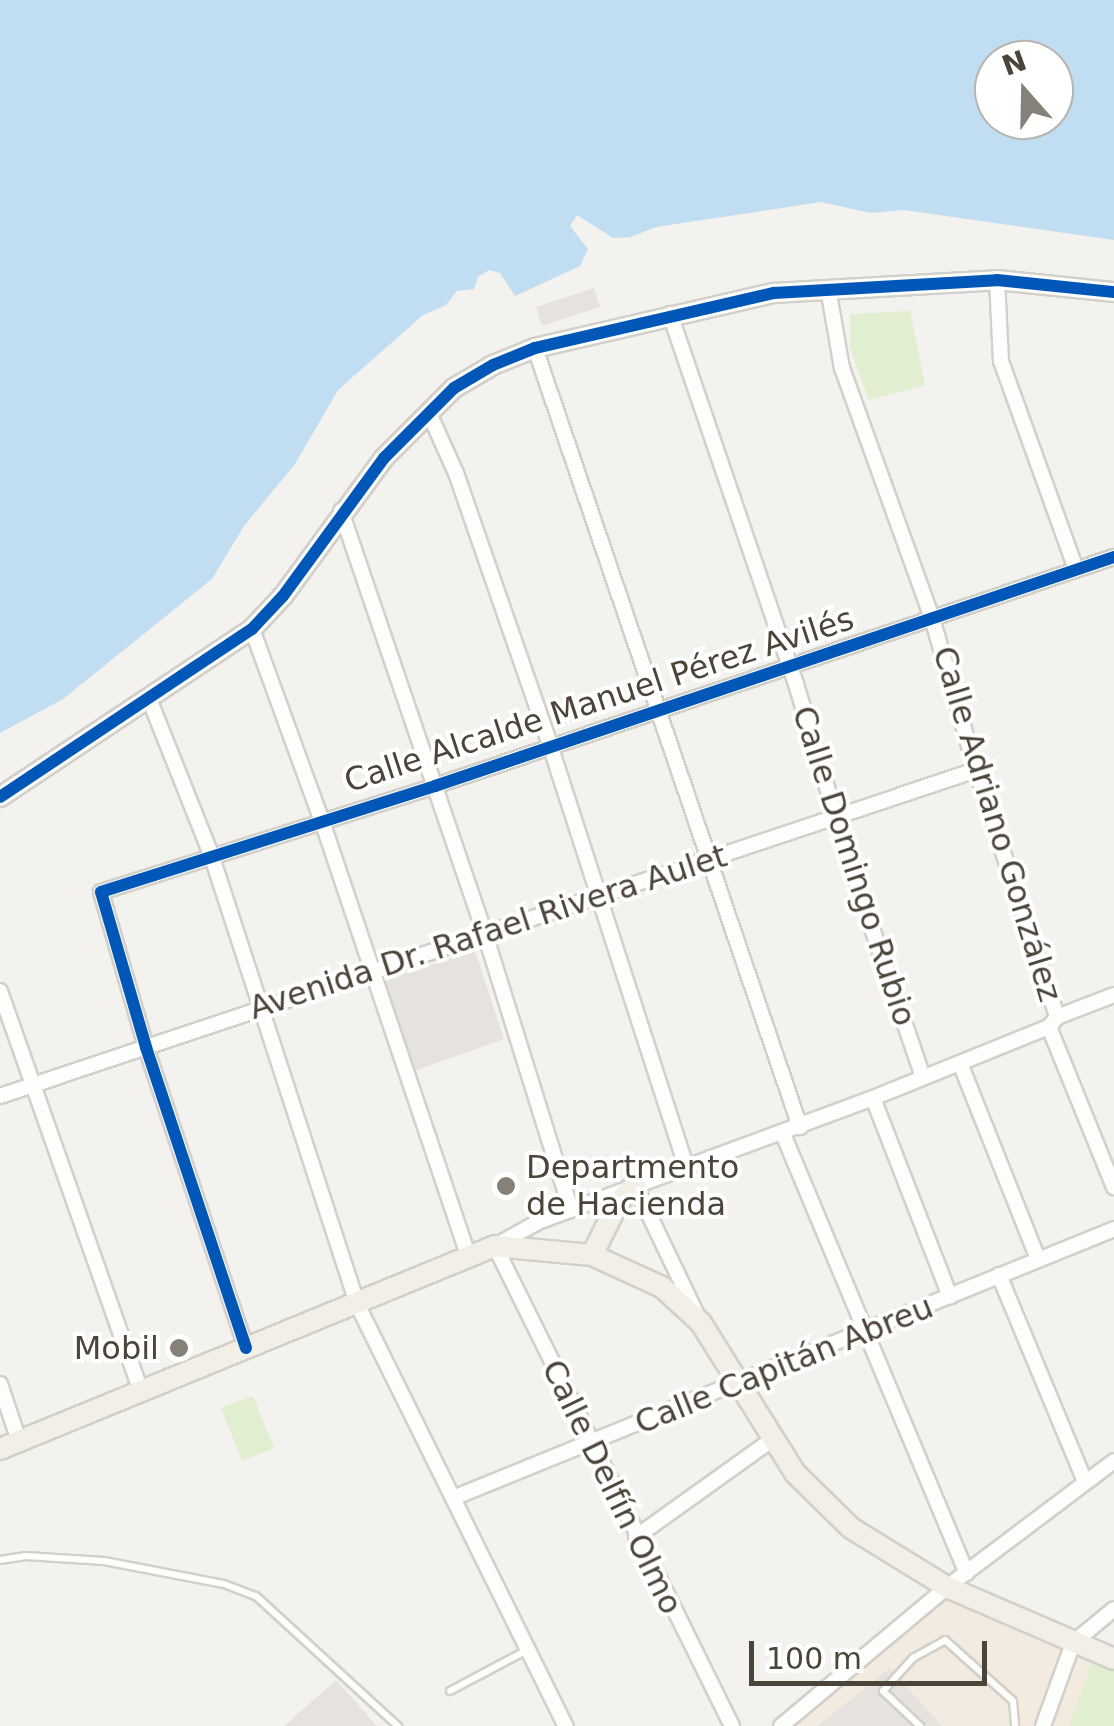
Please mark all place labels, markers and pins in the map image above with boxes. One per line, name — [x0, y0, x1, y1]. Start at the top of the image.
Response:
place label: Departmento de Hacienda — [526, 1149, 739, 1224]
marker: Departmento de Hacienda — [495, 1175, 517, 1197]
place label: Mobil — [74, 1329, 159, 1367]
marker: Mobil — [168, 1337, 190, 1359]

